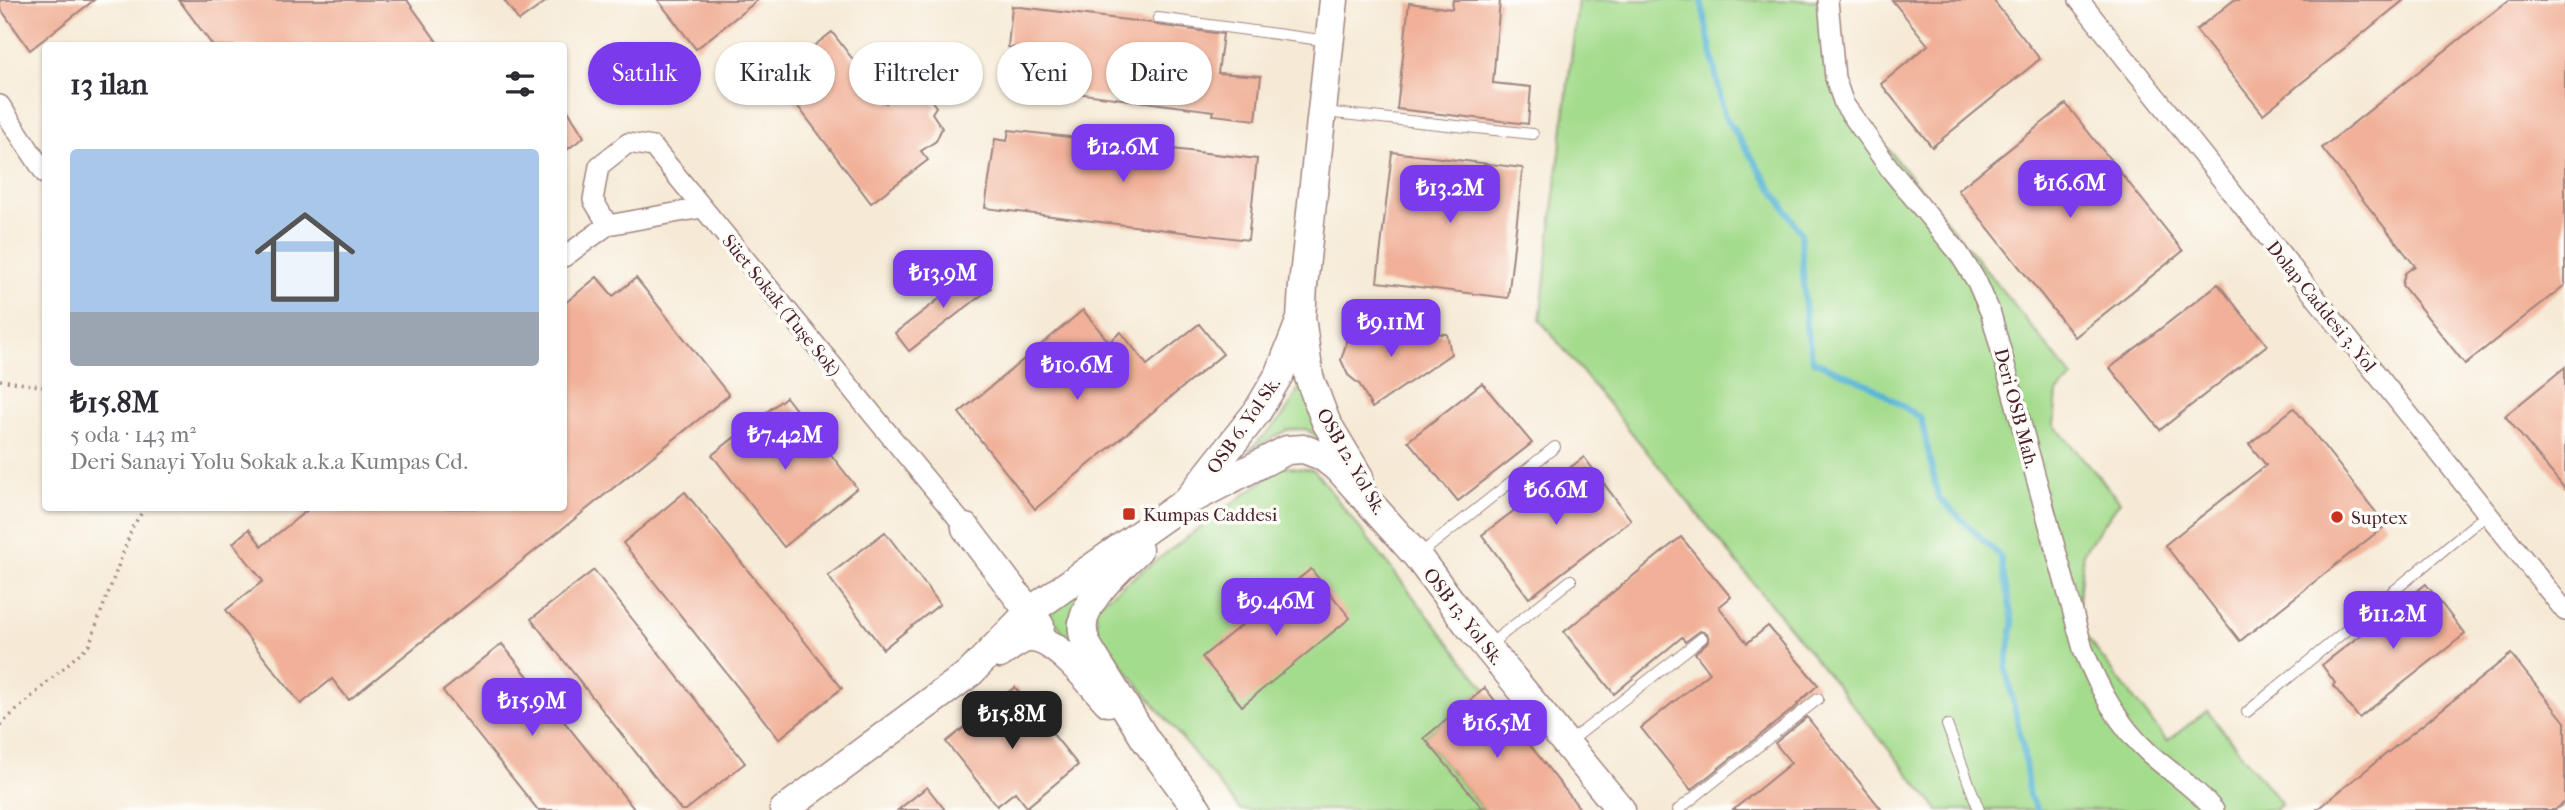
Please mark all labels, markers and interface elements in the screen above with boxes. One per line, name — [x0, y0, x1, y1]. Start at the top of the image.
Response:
chip: Satılık — [588, 42, 701, 105]
chip: Kiralık — [715, 42, 835, 105]
chip: Filtreler — [849, 42, 983, 105]
chip: Yeni — [997, 42, 1092, 105]
chip: Daire — [1106, 42, 1212, 105]
icon: filters — [501, 65, 539, 103]
text: 13 ilan — [70, 67, 148, 102]
pin: ₺12.6M — [1066, 124, 1180, 184]
text: ₺12.6M — [1087, 133, 1159, 160]
pin: ₺16.6M — [2013, 160, 2127, 220]
pin: ₺13.2M — [1393, 166, 1507, 225]
text: ₺16.6M — [2034, 169, 2106, 196]
text: ₺13.2M — [1416, 174, 1484, 201]
icon: home — [242, 194, 368, 320]
street label: Süet Sokak (Tuşe Sok) — [717, 230, 845, 381]
street label: Dolap Caddesi 3. Yol — [2262, 237, 2381, 377]
pin: ₺13.9M — [886, 250, 1000, 310]
text: ₺13.9M — [909, 259, 977, 286]
pin: ₺9.11M — [1334, 300, 1448, 359]
text: ₺9.11M — [1357, 308, 1425, 335]
pin: ₺10.6M — [1020, 342, 1134, 402]
street label: Deri OSB Mah. — [1989, 346, 2043, 471]
text: ₺10.6M — [1041, 351, 1113, 378]
street label: OSB 6. Yol Sk. — [1202, 373, 1285, 478]
text: ₺15.8M — [70, 385, 159, 420]
street label: OSB 12. Yol Sk. — [1312, 404, 1390, 519]
pin: ₺7.42M — [728, 412, 842, 472]
text: 5 oda · 143 m² — [70, 421, 196, 448]
text: ₺7.42M — [747, 421, 823, 448]
text: Deri Sanayi Yolu Sokak a.k.a Kumpas Cd. — [70, 448, 468, 475]
pin: ₺6.6M — [1507, 468, 1605, 527]
text: ₺6.6M — [1524, 476, 1588, 503]
place label: Kumpas Caddesi — [1143, 504, 1278, 526]
marker: Kumpas Caddesi — [1121, 506, 1137, 522]
place label: Suptex — [2351, 507, 2408, 529]
marker: Suptex — [2329, 509, 2345, 525]
street label: OSB 13. Yol Sk. — [1418, 564, 1508, 670]
pin: ₺9.46M — [1219, 578, 1333, 638]
text: ₺9.46M — [1237, 587, 1315, 614]
pin: ₺11.2M — [2336, 592, 2450, 651]
text: ₺11.2M — [2360, 600, 2426, 627]
pin: ₺15.9M — [475, 678, 589, 738]
text: ₺15.9M — [498, 687, 566, 714]
pin: ₺15.8M — [955, 692, 1069, 751]
text: ₺15.8M — [978, 700, 1046, 727]
pin: ₺16.5M — [1440, 700, 1554, 760]
text: ₺16.5M — [1463, 709, 1531, 736]

